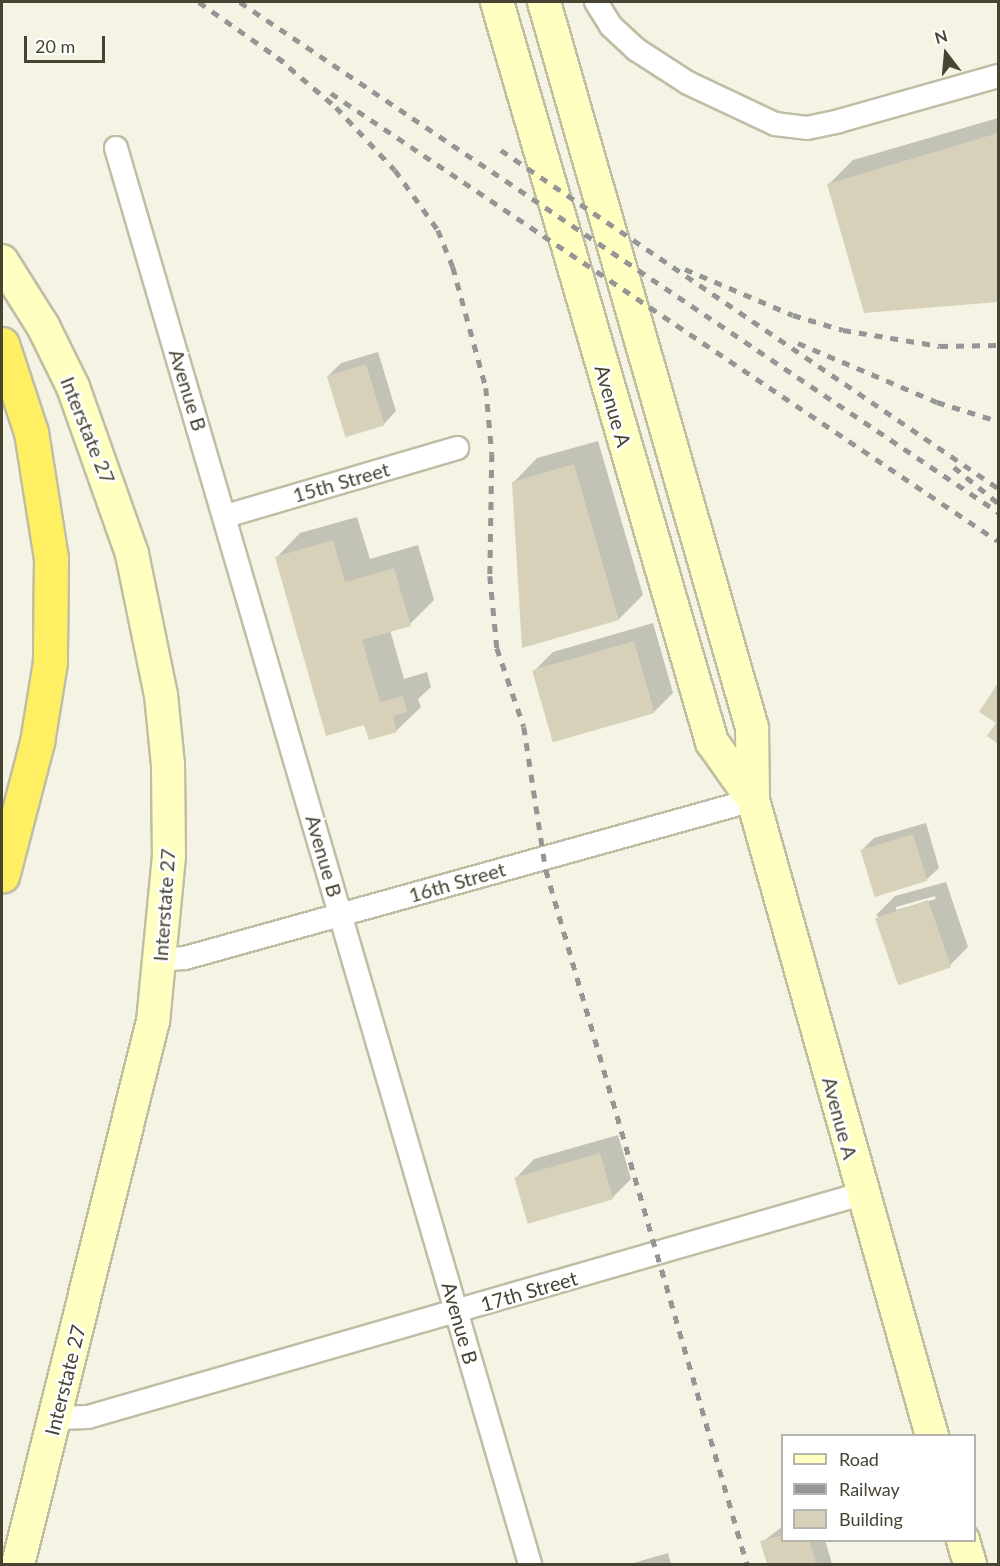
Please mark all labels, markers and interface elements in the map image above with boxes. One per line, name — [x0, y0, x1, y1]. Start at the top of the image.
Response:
scale bar — [27, 24, 108, 62]
north arrow — [916, 24, 976, 84]
text: N — [932, 25, 949, 47]
text: 20 m — [35, 35, 75, 57]
street label: Avenue B — [164, 346, 212, 434]
street label: Avenue A — [590, 362, 636, 450]
street label: Interstate 27 — [56, 373, 120, 487]
street label: 15th Street — [290, 457, 392, 507]
street label: Avenue B — [301, 812, 347, 900]
street label: Interstate 27 — [148, 848, 180, 962]
street label: 16th Street — [406, 857, 508, 907]
street label: Avenue A — [817, 1074, 863, 1162]
street label: 17th Street — [478, 1266, 580, 1316]
street label: Avenue B — [437, 1279, 483, 1367]
street label: Interstate 27 — [40, 1322, 90, 1438]
legend — [781, 1434, 976, 1542]
text: Road — [839, 1448, 879, 1470]
text: Railway — [839, 1478, 900, 1500]
text: Building — [839, 1508, 903, 1530]

